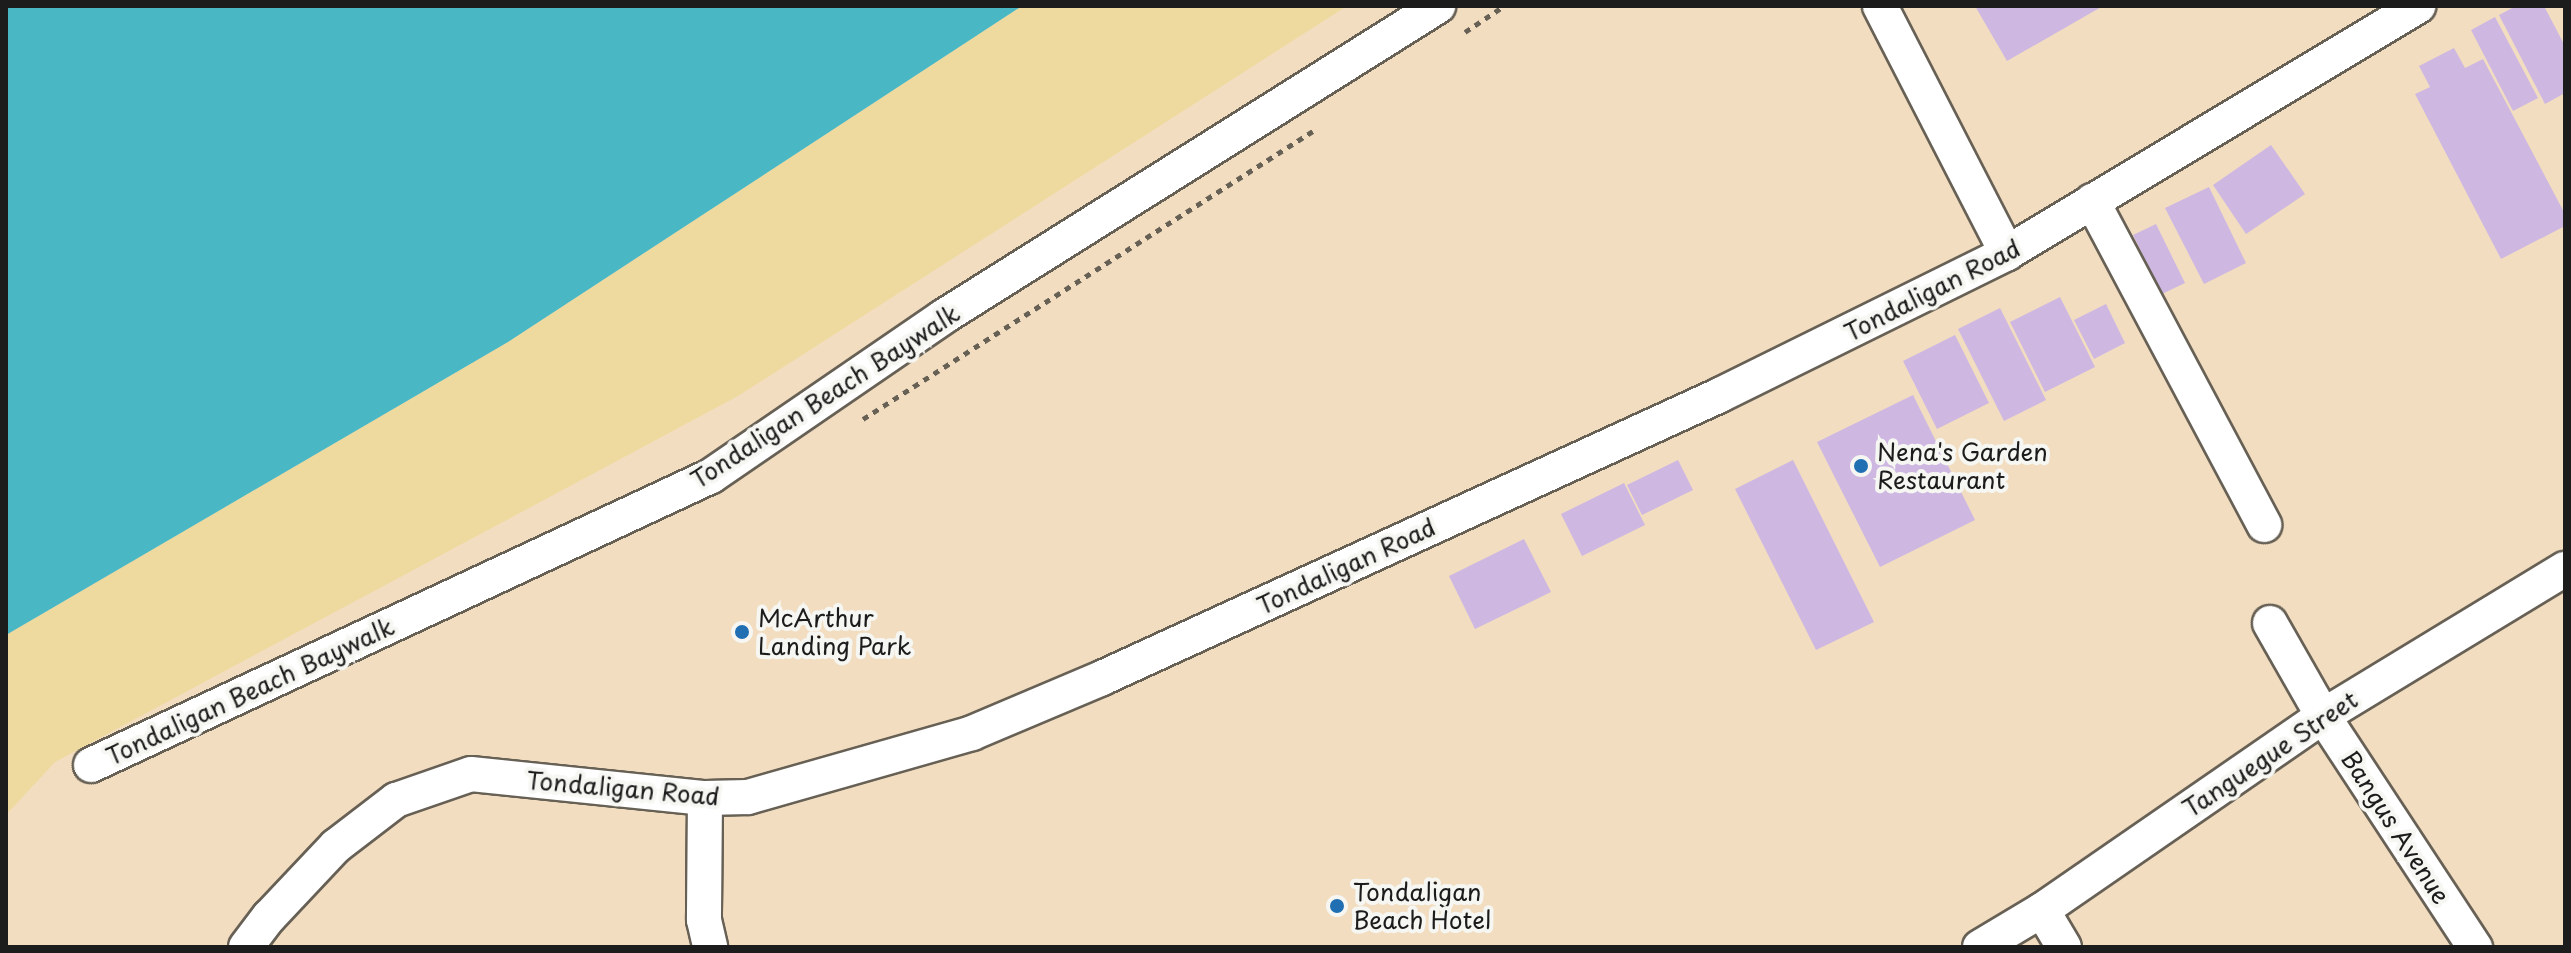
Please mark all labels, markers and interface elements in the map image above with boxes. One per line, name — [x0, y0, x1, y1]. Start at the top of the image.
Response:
street label: Tondaligan Road — [1839, 233, 2025, 347]
street label: Tondaligan Beach Baywalk — [685, 298, 965, 494]
place label: Nena's Garden Restaurant — [1877, 438, 2046, 494]
marker: Nena's Garden Restaurant — [1852, 457, 1870, 475]
street label: Tondaligan Road — [1252, 512, 1440, 620]
place label: McArthur Landing Park — [758, 604, 911, 660]
street label: Tondaligan Beach Baywalk — [101, 611, 399, 771]
marker: McArthur Landing Park — [733, 623, 751, 641]
street label: Tanguegue Street — [2177, 685, 2363, 823]
street label: Bangus Avenue — [2336, 746, 2456, 908]
street label: Tondaligan Road — [525, 765, 721, 811]
place label: Tondaligan Beach Hotel — [1353, 878, 1492, 934]
marker: Tondaligan Beach Hotel — [1328, 897, 1346, 915]

